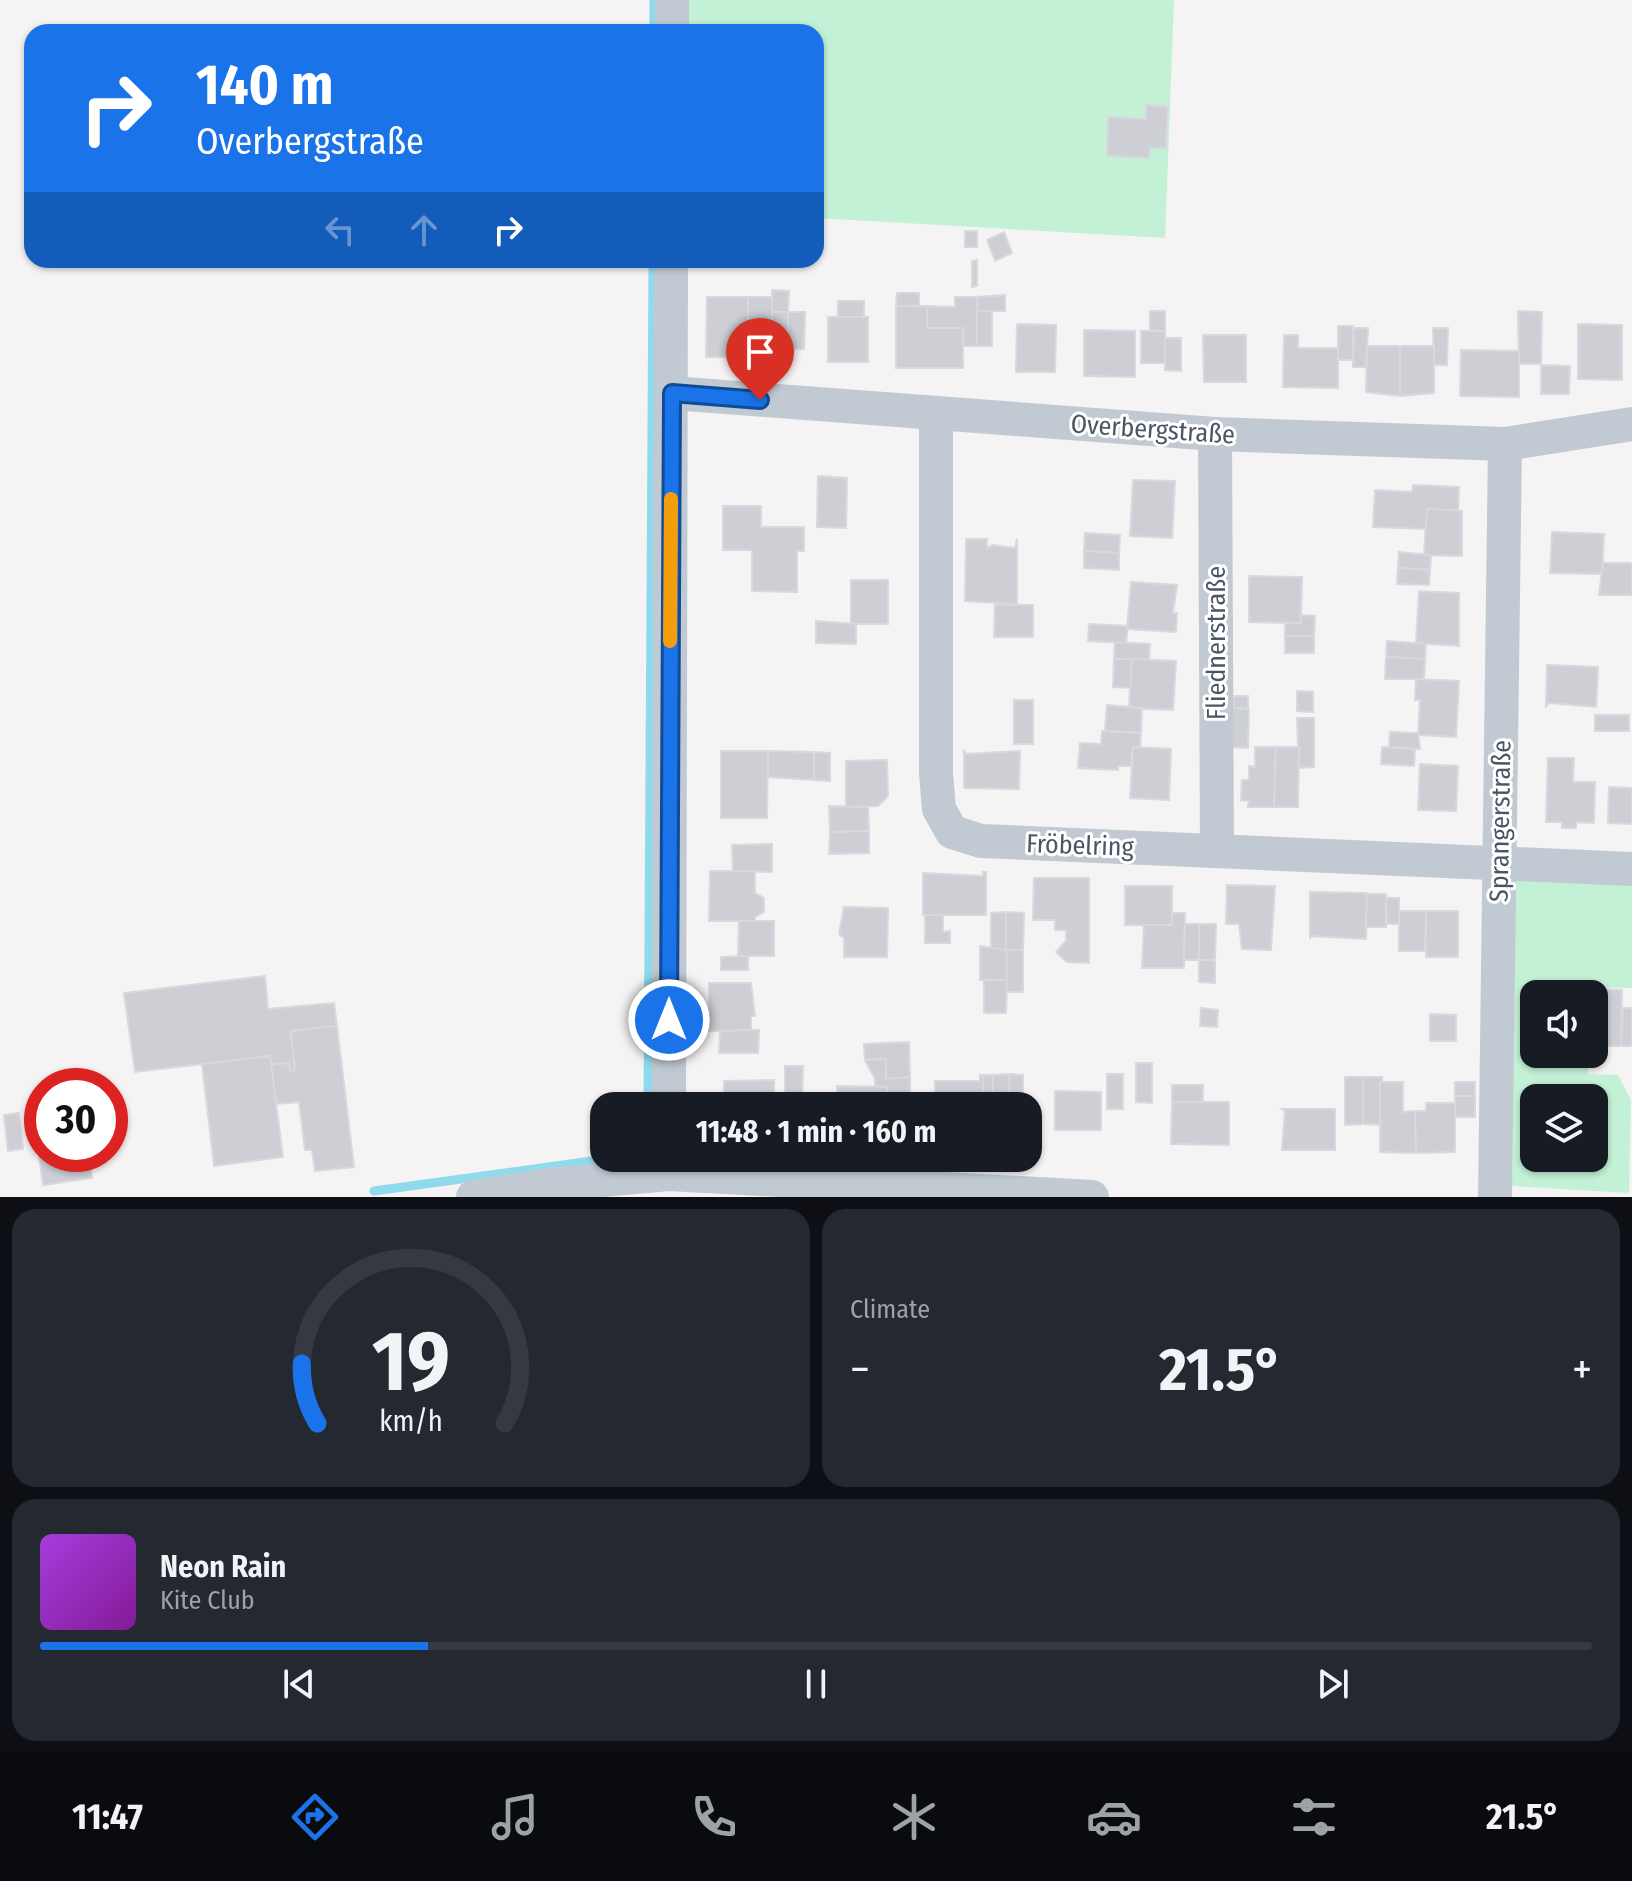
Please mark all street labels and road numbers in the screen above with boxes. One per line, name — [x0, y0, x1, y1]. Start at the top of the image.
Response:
street label: Overbergstraße — [1070, 408, 1236, 451]
street label: Fliednerstraße — [1201, 566, 1232, 720]
street label: Sprangerstraße — [1484, 740, 1517, 902]
street label: Fröbelring — [1026, 828, 1135, 863]

